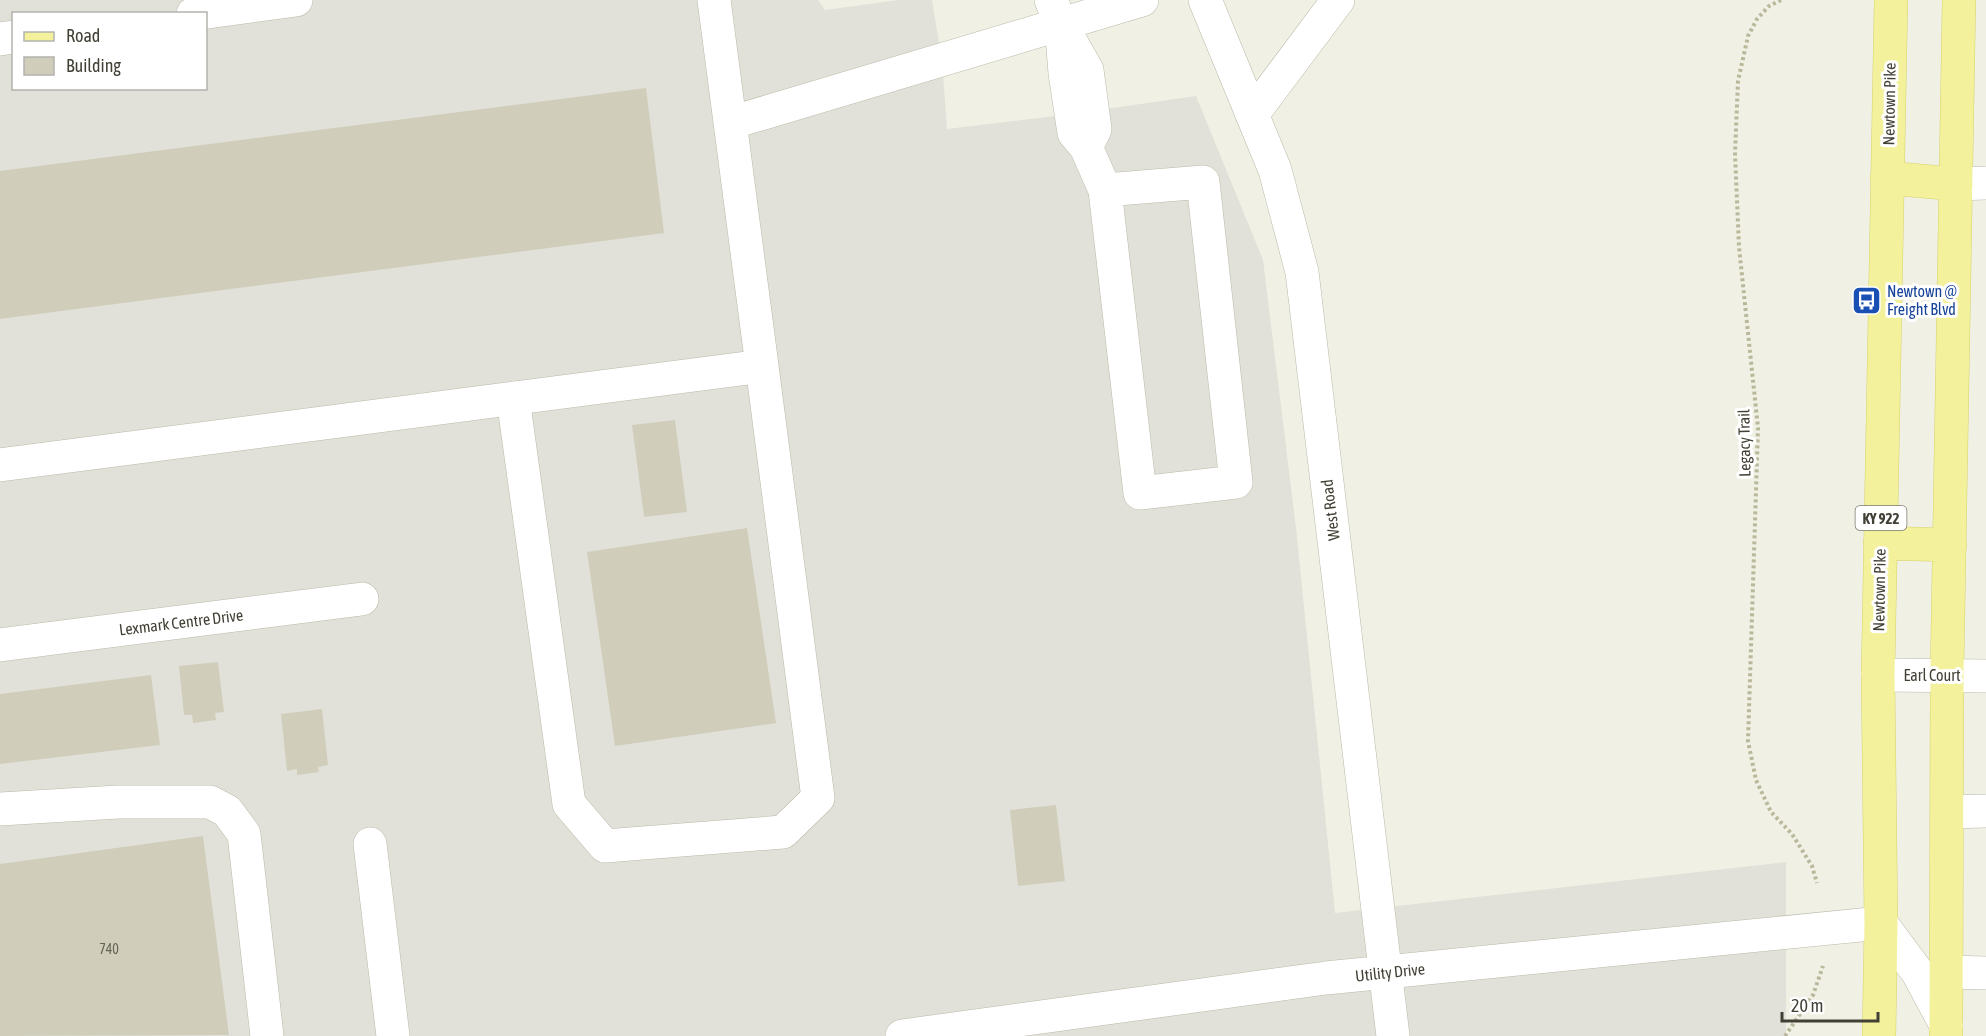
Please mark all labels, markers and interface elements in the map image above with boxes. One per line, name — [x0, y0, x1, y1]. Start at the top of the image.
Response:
legend — [12, 12, 207, 90]
text: Road — [66, 25, 100, 46]
text: Building — [66, 55, 121, 76]
street label: Newtown Pike — [1879, 63, 1899, 145]
place label: Newtown @ Freight Blvd — [1887, 282, 1957, 319]
bus stop icon: Newtown @ Freight Blvd — [1850, 284, 1882, 316]
street label: Legacy Trail — [1734, 408, 1755, 477]
street label: West Road — [1317, 478, 1343, 542]
road number: KY 922 — [1856, 506, 1906, 530]
street label: Newtown Pike — [1869, 549, 1889, 631]
street label: Lexmark Centre Drive — [118, 605, 244, 639]
street label: Earl Court — [1903, 666, 1961, 684]
house number: 740 — [99, 941, 119, 957]
street label: Utility Drive — [1354, 959, 1426, 986]
scale bar — [1782, 985, 1878, 1023]
text: 20 m — [1791, 995, 1823, 1016]

